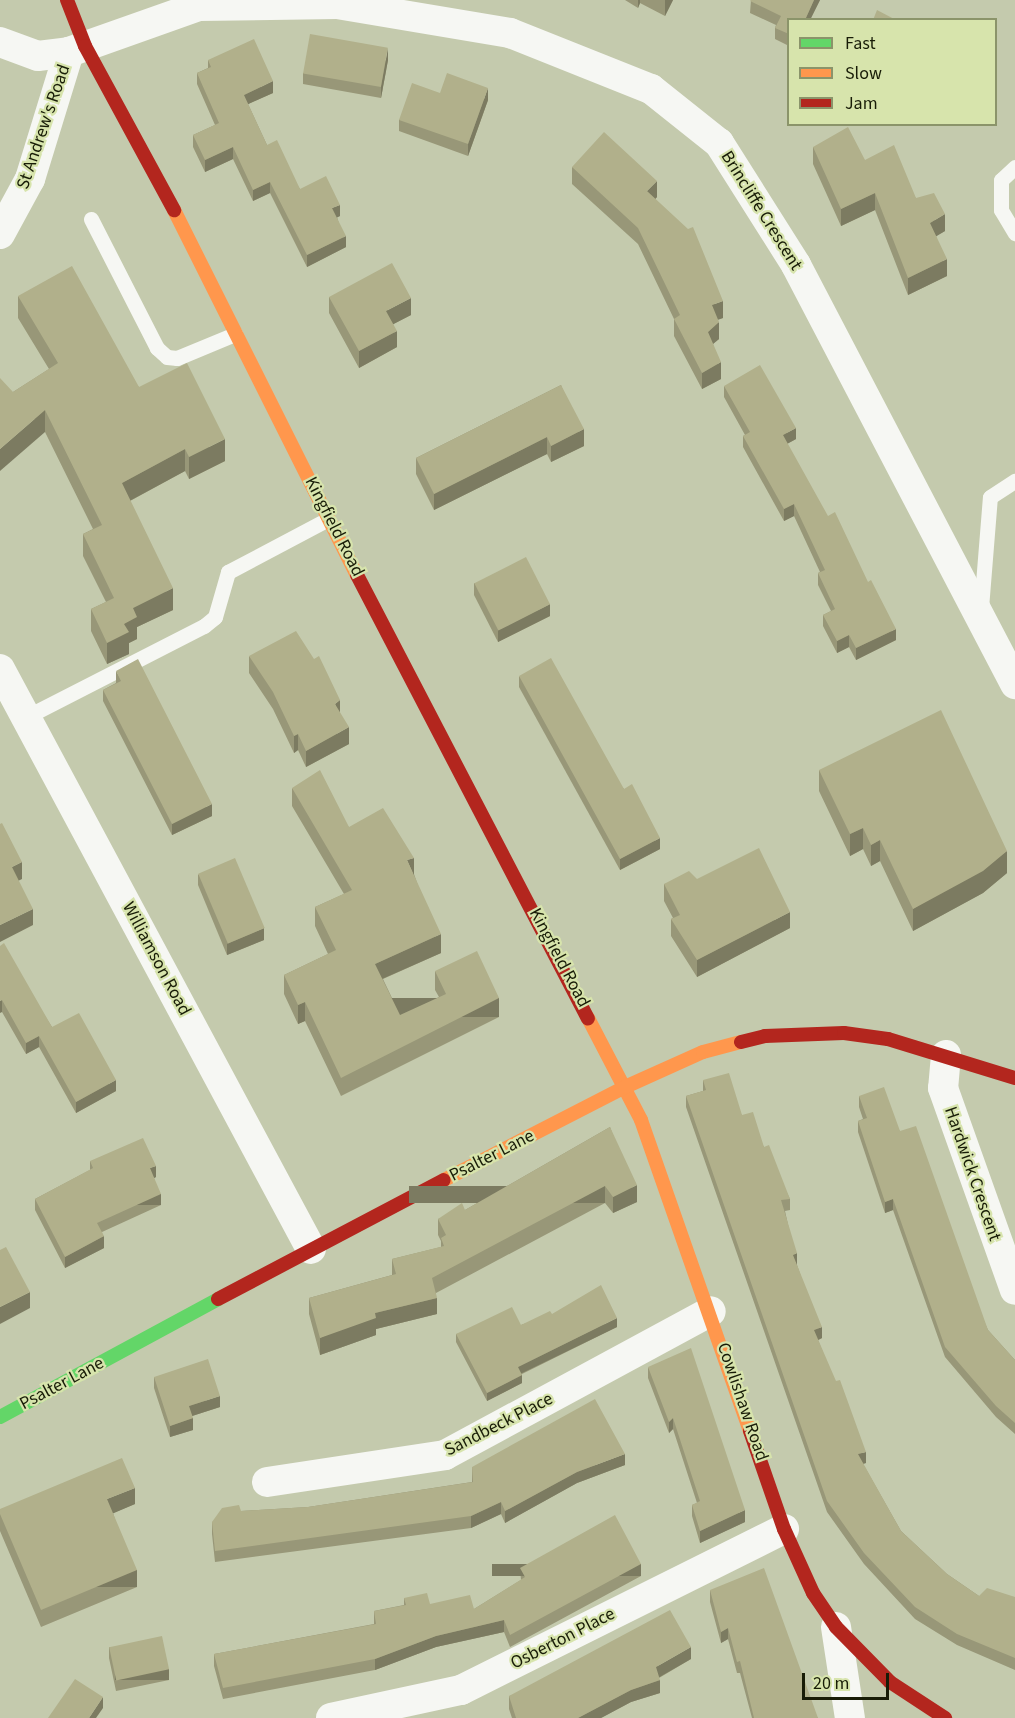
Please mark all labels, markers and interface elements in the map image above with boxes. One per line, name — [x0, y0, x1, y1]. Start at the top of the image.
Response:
legend — [787, 18, 997, 126]
text: Fast — [845, 31, 876, 56]
text: Slow — [845, 61, 882, 86]
street label: St Andrew's Road — [13, 62, 75, 192]
text: Jam — [845, 91, 878, 116]
street label: Brincliffe Crescent — [716, 147, 806, 275]
street label: Kingfield Road — [300, 473, 368, 581]
street label: Williamson Road — [117, 899, 195, 1019]
street label: Kingfield Road — [524, 905, 594, 1011]
street label: Hardwick Crescent — [939, 1104, 1005, 1244]
street label: Psalter Lane — [446, 1125, 538, 1187]
street label: Cowlishaw Road — [712, 1340, 772, 1464]
street label: Psalter Lane — [16, 1353, 108, 1415]
street label: Sandbeck Place — [441, 1388, 557, 1462]
street label: Osberton Place — [507, 1603, 619, 1675]
scale bar — [805, 1661, 892, 1699]
text: 20 m — [813, 1671, 849, 1696]

